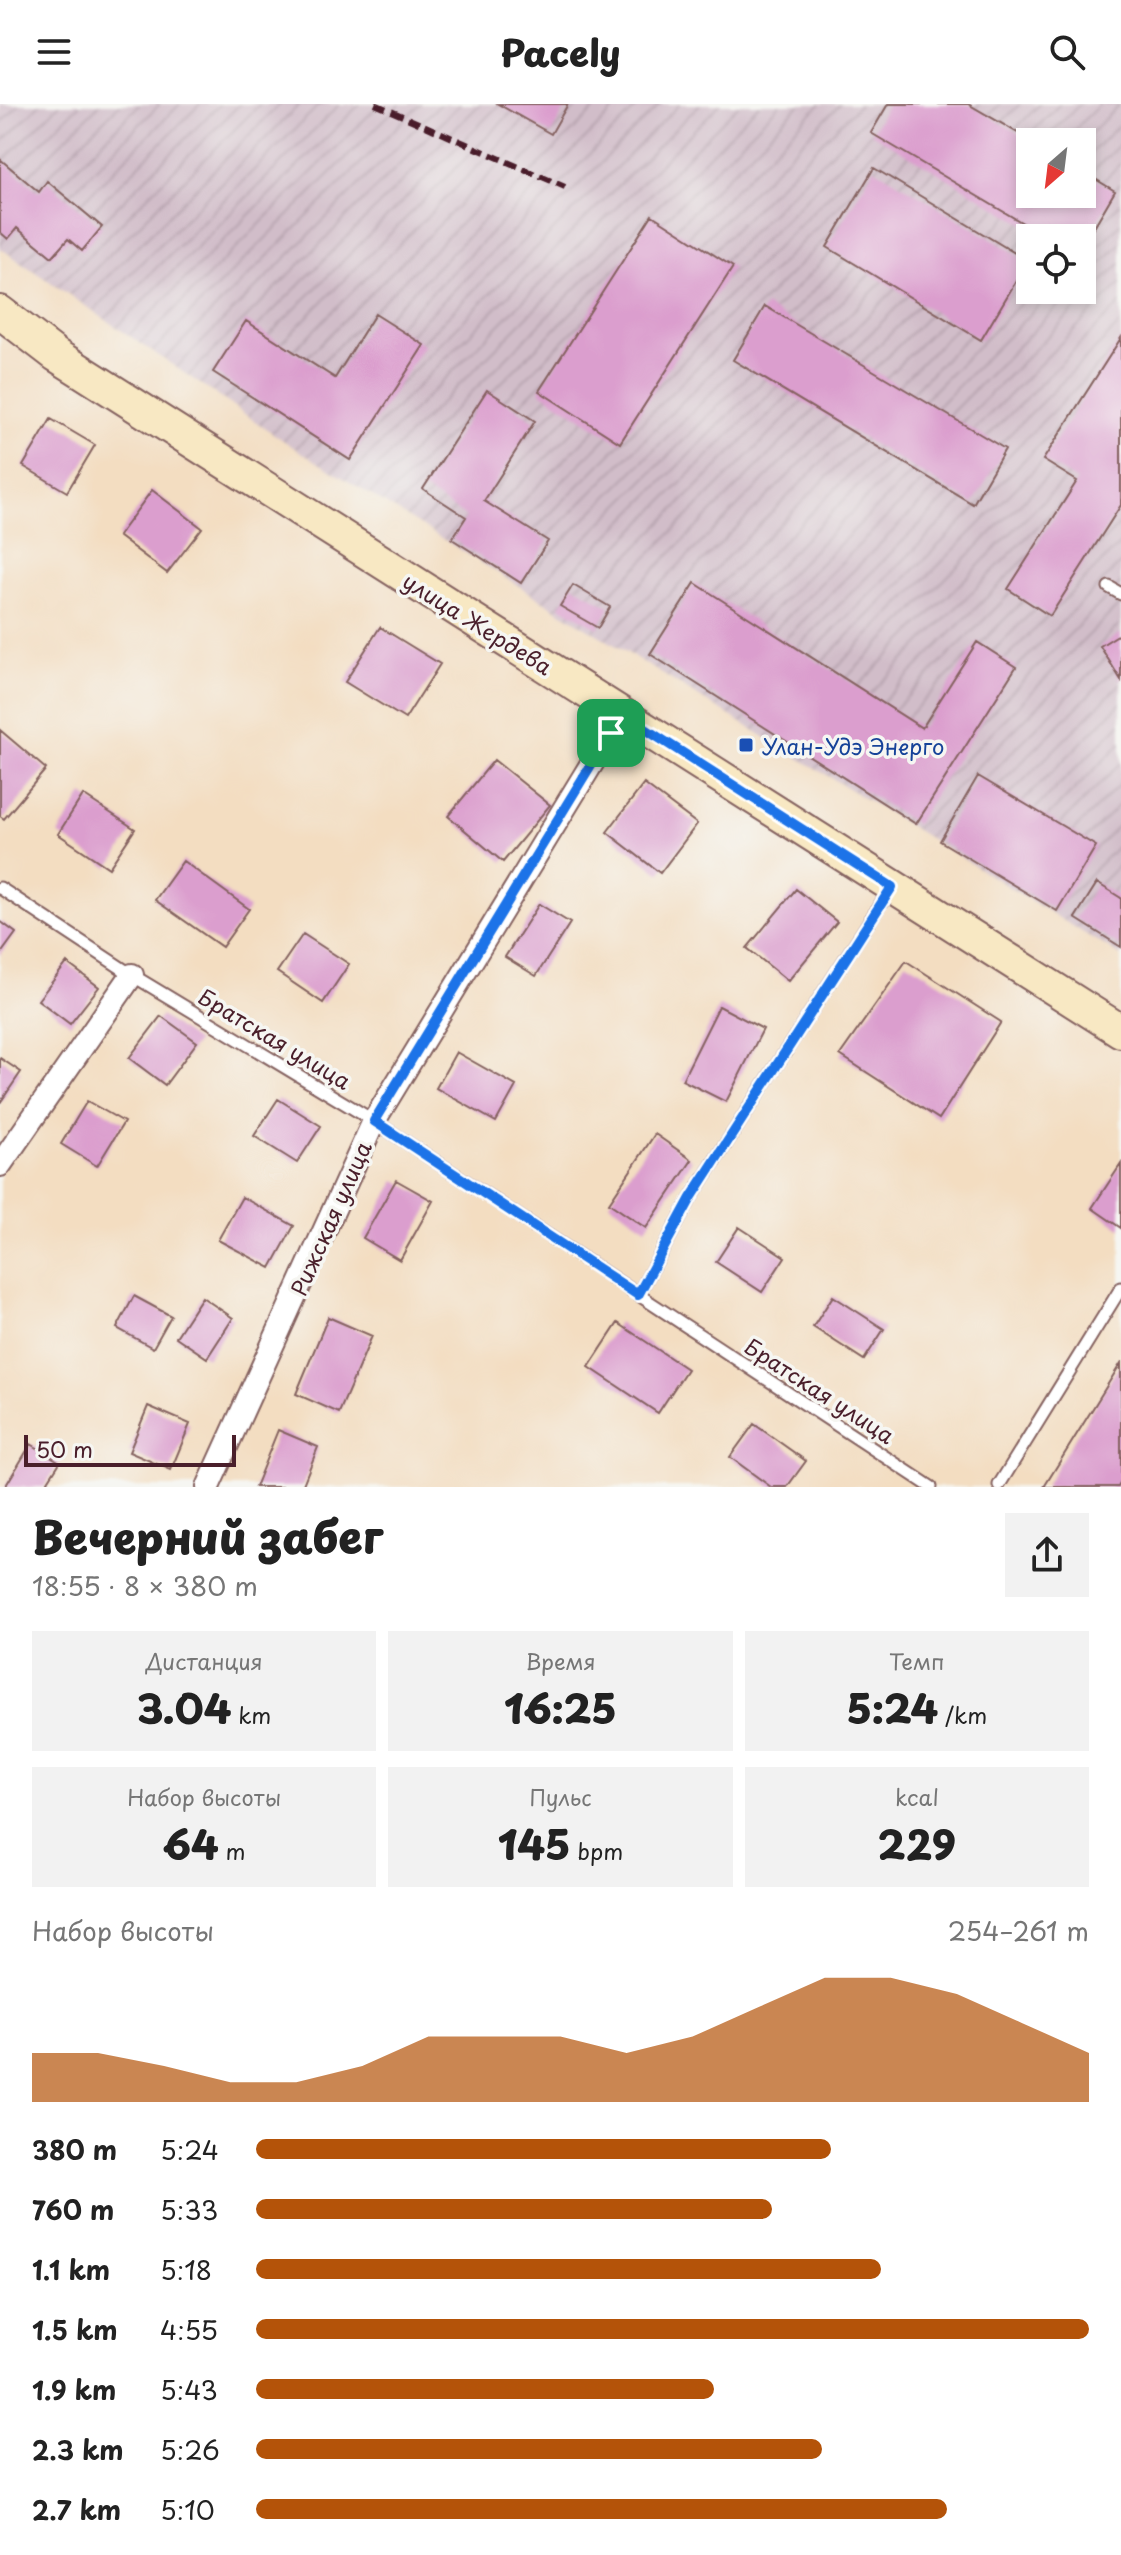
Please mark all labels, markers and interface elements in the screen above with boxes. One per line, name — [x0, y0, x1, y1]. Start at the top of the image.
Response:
text: Pacely — [501, 25, 620, 79]
icon: menu — [32, 30, 76, 74]
icon: search — [1045, 30, 1089, 74]
north arrow — [1016, 128, 1096, 208]
map controls — [1016, 128, 1096, 304]
button: locate — [1016, 224, 1096, 304]
street label: улица Жердева — [397, 564, 559, 682]
pin — [577, 699, 645, 767]
icon: arrive — [589, 711, 633, 755]
place label: Улан-Удэ Энерго — [762, 729, 944, 762]
marker: Улан-Удэ Энерго — [737, 736, 755, 754]
street label: Братская улица — [192, 979, 358, 1097]
street label: Рижская улица — [281, 1135, 379, 1301]
street label: Братская улица — [738, 1329, 902, 1451]
scale bar — [24, 1431, 236, 1467]
text: 50 m — [36, 1432, 93, 1465]
text: Вечерний забег — [32, 1503, 383, 1569]
button: share — [1005, 1513, 1089, 1597]
text: 18:55 · 8 × 380 m — [32, 1566, 258, 1605]
text: Дистанция — [146, 1644, 263, 1677]
text: Время — [525, 1644, 596, 1677]
text: Темп — [889, 1644, 945, 1677]
text: 3.04 — [137, 1677, 231, 1738]
text: 16:25 — [504, 1677, 617, 1738]
text: 5:24 — [846, 1677, 938, 1738]
text: km — [231, 1698, 271, 1731]
text: /km — [938, 1698, 987, 1731]
text: Набор высоты — [127, 1780, 281, 1813]
text: Пульс — [529, 1780, 592, 1813]
text: kcal — [895, 1780, 939, 1813]
text: 64 — [163, 1813, 218, 1874]
text: 145 — [498, 1813, 570, 1874]
text: 229 — [878, 1813, 956, 1874]
text: m — [218, 1834, 246, 1867]
text: bpm — [570, 1834, 623, 1867]
text: Набор высоты — [32, 1911, 214, 1950]
text: 254–261 m — [948, 1911, 1089, 1950]
text: 380 m — [32, 2130, 117, 2169]
text: 5:24 — [160, 2130, 219, 2169]
text: 760 m — [32, 2190, 114, 2229]
text: 5:33 — [160, 2190, 218, 2229]
text: 1.1 km — [32, 2250, 110, 2289]
text: 5:18 — [160, 2250, 212, 2289]
text: 1.5 km — [32, 2310, 118, 2349]
text: 4:55 — [160, 2310, 218, 2349]
text: 1.9 km — [32, 2370, 116, 2409]
text: 5:43 — [160, 2370, 218, 2409]
text: 2.3 km — [32, 2430, 124, 2469]
text: 5:26 — [160, 2430, 220, 2469]
text: 2.7 km — [32, 2490, 121, 2529]
text: 5:10 — [160, 2490, 215, 2529]

